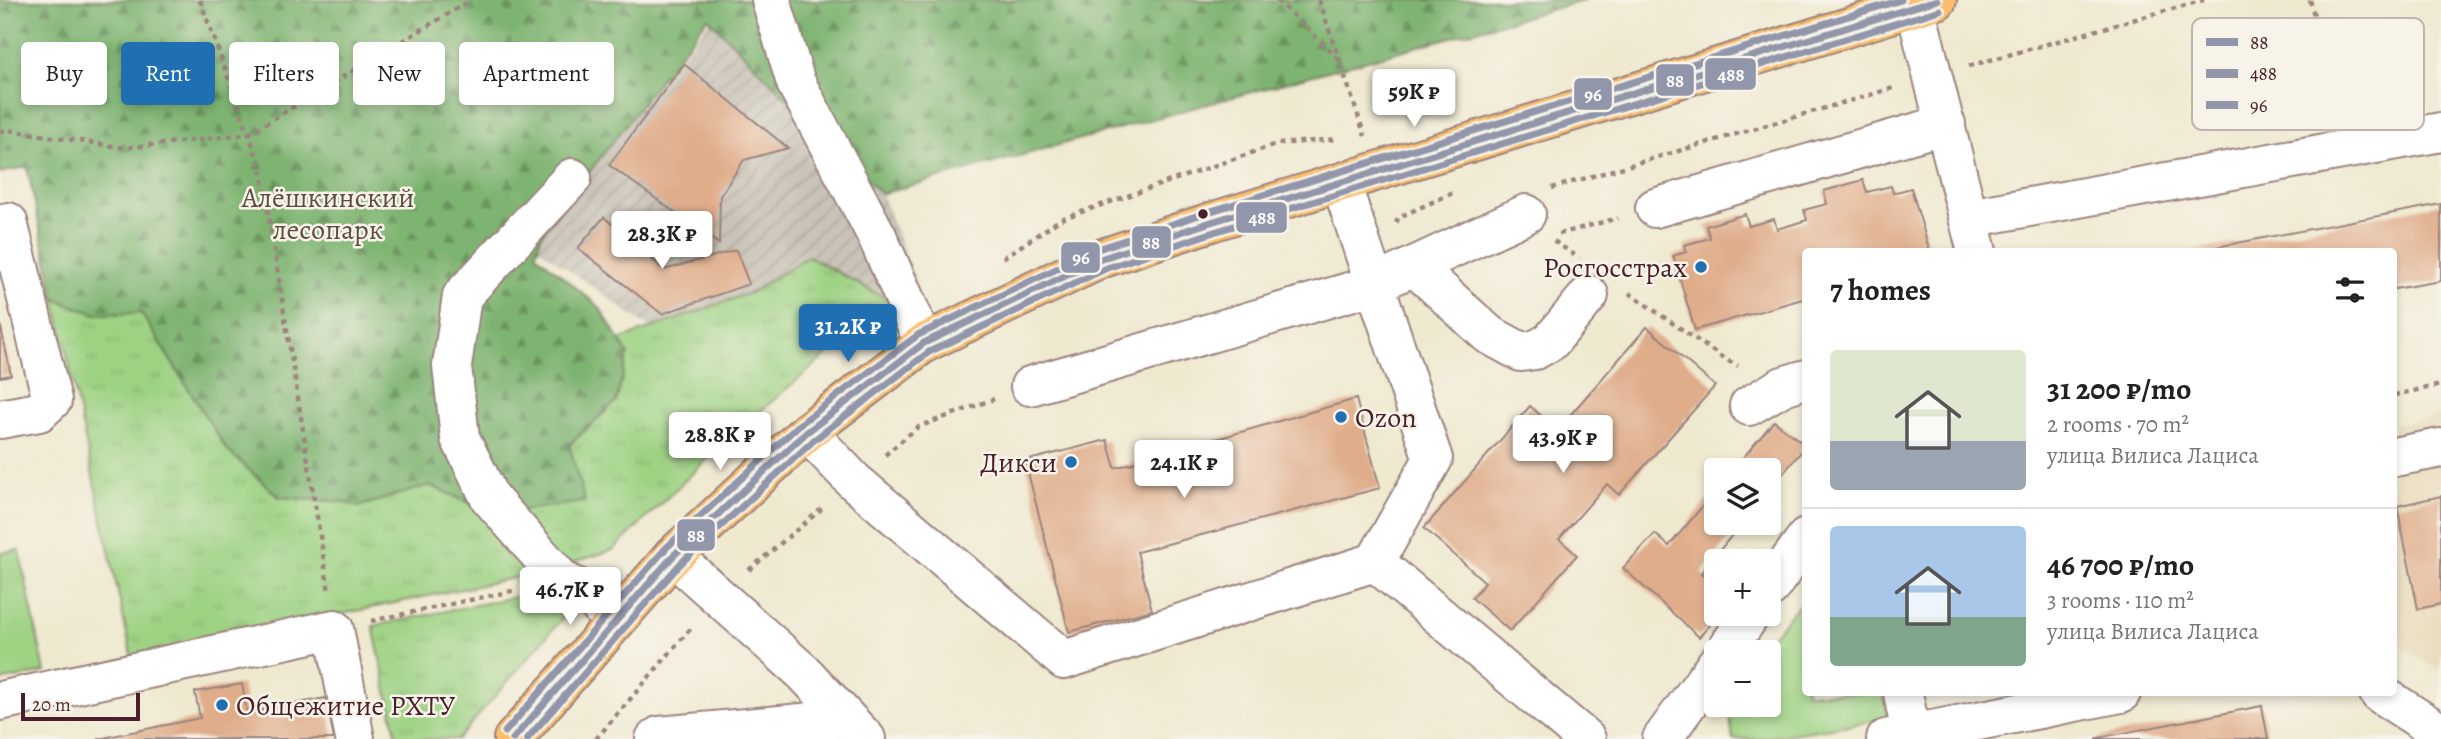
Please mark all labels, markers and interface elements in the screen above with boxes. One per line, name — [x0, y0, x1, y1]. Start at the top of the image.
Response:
legend — [2192, 18, 2424, 130]
text: 88 — [2250, 30, 2268, 56]
chip: Buy — [21, 42, 107, 105]
chip: Rent — [121, 42, 215, 105]
chip: Filters — [229, 42, 339, 105]
chip: New — [353, 42, 445, 105]
chip: Apartment — [459, 42, 614, 105]
line badge: 488 — [1704, 57, 1757, 91]
text: 488 — [2250, 61, 2277, 87]
text: 488 — [1717, 62, 1745, 88]
line badge: 88 — [1655, 63, 1695, 97]
text: 88 — [1666, 68, 1684, 94]
pin: 59K ₽ — [1365, 69, 1463, 129]
text: 59K ₽ — [1388, 76, 1440, 107]
line badge: 96 — [1573, 77, 1613, 111]
text: 96 — [1584, 82, 1602, 108]
text: 96 — [2250, 93, 2268, 119]
park label: Алёшкинский лесопарк — [241, 179, 414, 249]
line badge: 488 — [1235, 201, 1288, 234]
text: 488 — [1248, 205, 1276, 231]
unlabelled marker — [1196, 207, 1210, 221]
pin: 28.3K ₽ — [597, 212, 727, 271]
text: 28.3K ₽ — [627, 218, 697, 249]
line badge: 88 — [1131, 225, 1172, 259]
text: 88 — [1142, 230, 1160, 256]
line badge: 96 — [1060, 241, 1101, 274]
text: 96 — [1072, 245, 1090, 271]
place label: Росгосстрах — [1543, 249, 1687, 287]
marker: Росгосстрах — [1693, 259, 1709, 275]
text: 7 homes — [1830, 270, 1931, 310]
icon: filters — [2331, 271, 2369, 309]
pin: 31.2K ₽ — [783, 304, 913, 364]
text: 31.2K ₽ — [815, 311, 881, 342]
text: 31 200 ₽/mo — [2047, 369, 2191, 409]
icon: home — [1886, 378, 1970, 462]
place label: Ozon — [1355, 399, 1417, 437]
marker: Ozon — [1333, 409, 1349, 425]
text: 2 rooms · 70 m² — [2047, 409, 2189, 440]
pin: 28.8K ₽ — [655, 412, 785, 472]
pin: 43.9K ₽ — [1498, 416, 1628, 475]
text: 28.8K ₽ — [685, 419, 755, 450]
text: 43.9K ₽ — [1529, 422, 1597, 453]
pin: 24.1K ₽ — [1119, 440, 1249, 500]
text: улица Вилиса Лациса — [2047, 440, 2259, 471]
place label: Дикси — [980, 444, 1057, 482]
text: 24.1K ₽ — [1150, 447, 1218, 478]
marker: Дикси — [1063, 454, 1079, 470]
map controls — [1704, 458, 1781, 717]
button: layers — [1704, 458, 1781, 535]
line badge: 88 — [676, 518, 716, 552]
text: 88 — [687, 523, 705, 549]
text: 46 700 ₽/mo — [2047, 545, 2194, 585]
button: + — [1704, 549, 1781, 626]
icon: home — [1886, 554, 1970, 638]
pin: 46.7K ₽ — [505, 568, 635, 627]
text: 46.7K ₽ — [536, 574, 604, 605]
text: 3 rooms · 110 m² — [2047, 585, 2194, 616]
text: улица Вилиса Лациса — [2047, 616, 2259, 647]
button: − — [1704, 640, 1781, 717]
place label: Общежитие РХТУ — [236, 687, 455, 725]
scale bar — [21, 690, 140, 722]
text: 20 m — [32, 692, 71, 718]
marker: Общежитие РХТУ — [214, 697, 230, 713]

